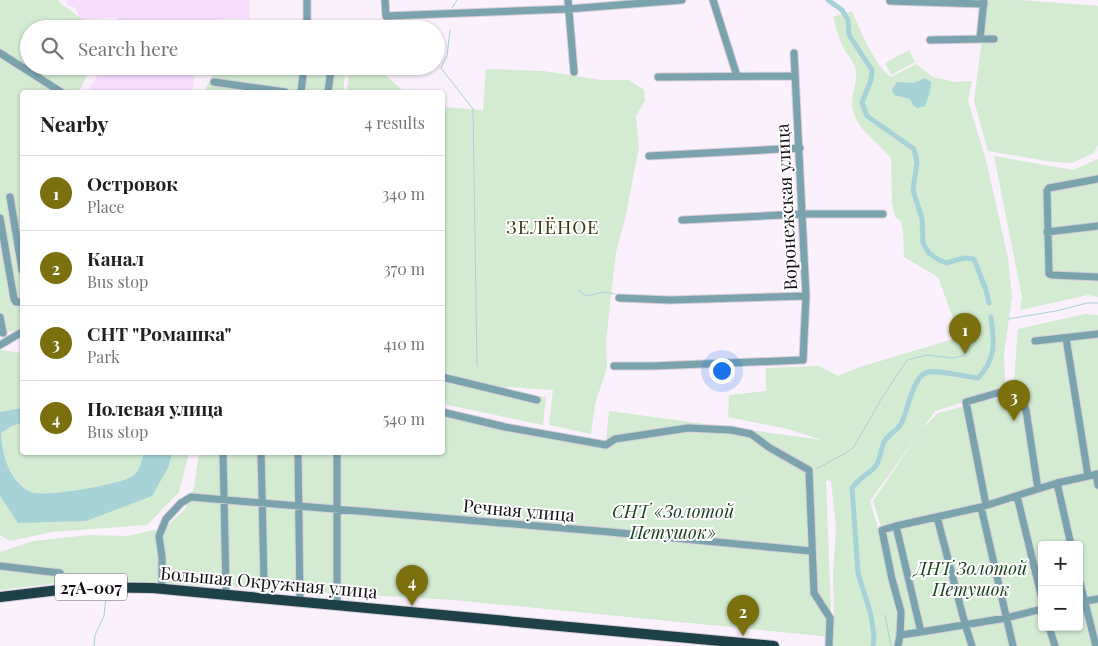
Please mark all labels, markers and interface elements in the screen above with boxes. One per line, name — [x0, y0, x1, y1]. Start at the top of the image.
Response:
search box — [20, 20, 445, 75]
icon: search — [38, 34, 66, 62]
text: Search here — [78, 35, 178, 61]
text: Nearby — [40, 109, 109, 137]
text: 4 results — [364, 112, 425, 133]
street label: Воронежская улица — [770, 123, 802, 291]
text: Островок — [87, 170, 178, 196]
text: 1 — [53, 183, 59, 204]
text: 340 m — [382, 183, 425, 204]
text: Place — [87, 196, 125, 217]
district label: ЗЕЛЁНОЕ — [506, 213, 600, 239]
text: Канал — [87, 245, 144, 271]
text: 2 — [52, 258, 60, 279]
text: 370 m — [383, 258, 425, 279]
text: Bus stop — [87, 271, 148, 292]
pin: 1 — [949, 313, 981, 354]
text: СНТ "Ромашка" — [87, 320, 232, 346]
text: 3 — [52, 333, 60, 354]
text: 410 m — [383, 333, 425, 354]
text: Park — [87, 346, 120, 367]
your location — [709, 358, 735, 384]
pin: 3 — [998, 380, 1030, 421]
text: Полевая улица — [87, 395, 223, 421]
text: 4 — [52, 408, 60, 429]
text: 540 m — [383, 408, 425, 429]
text: Bus stop — [87, 421, 148, 442]
street label: Речная улица — [462, 493, 576, 527]
park label: СНТ «Золотой Петушок» — [612, 499, 735, 544]
map controls — [1038, 541, 1083, 631]
button: + — [1038, 541, 1083, 586]
park label: ДНТ Золотой Петушок — [912, 556, 1028, 601]
street label: Большая Окружная улица — [159, 561, 379, 603]
pin: 4 — [396, 565, 428, 606]
road number: 27А-007 — [55, 574, 127, 600]
button: − — [1038, 586, 1083, 631]
pin: 2 — [727, 595, 759, 636]

